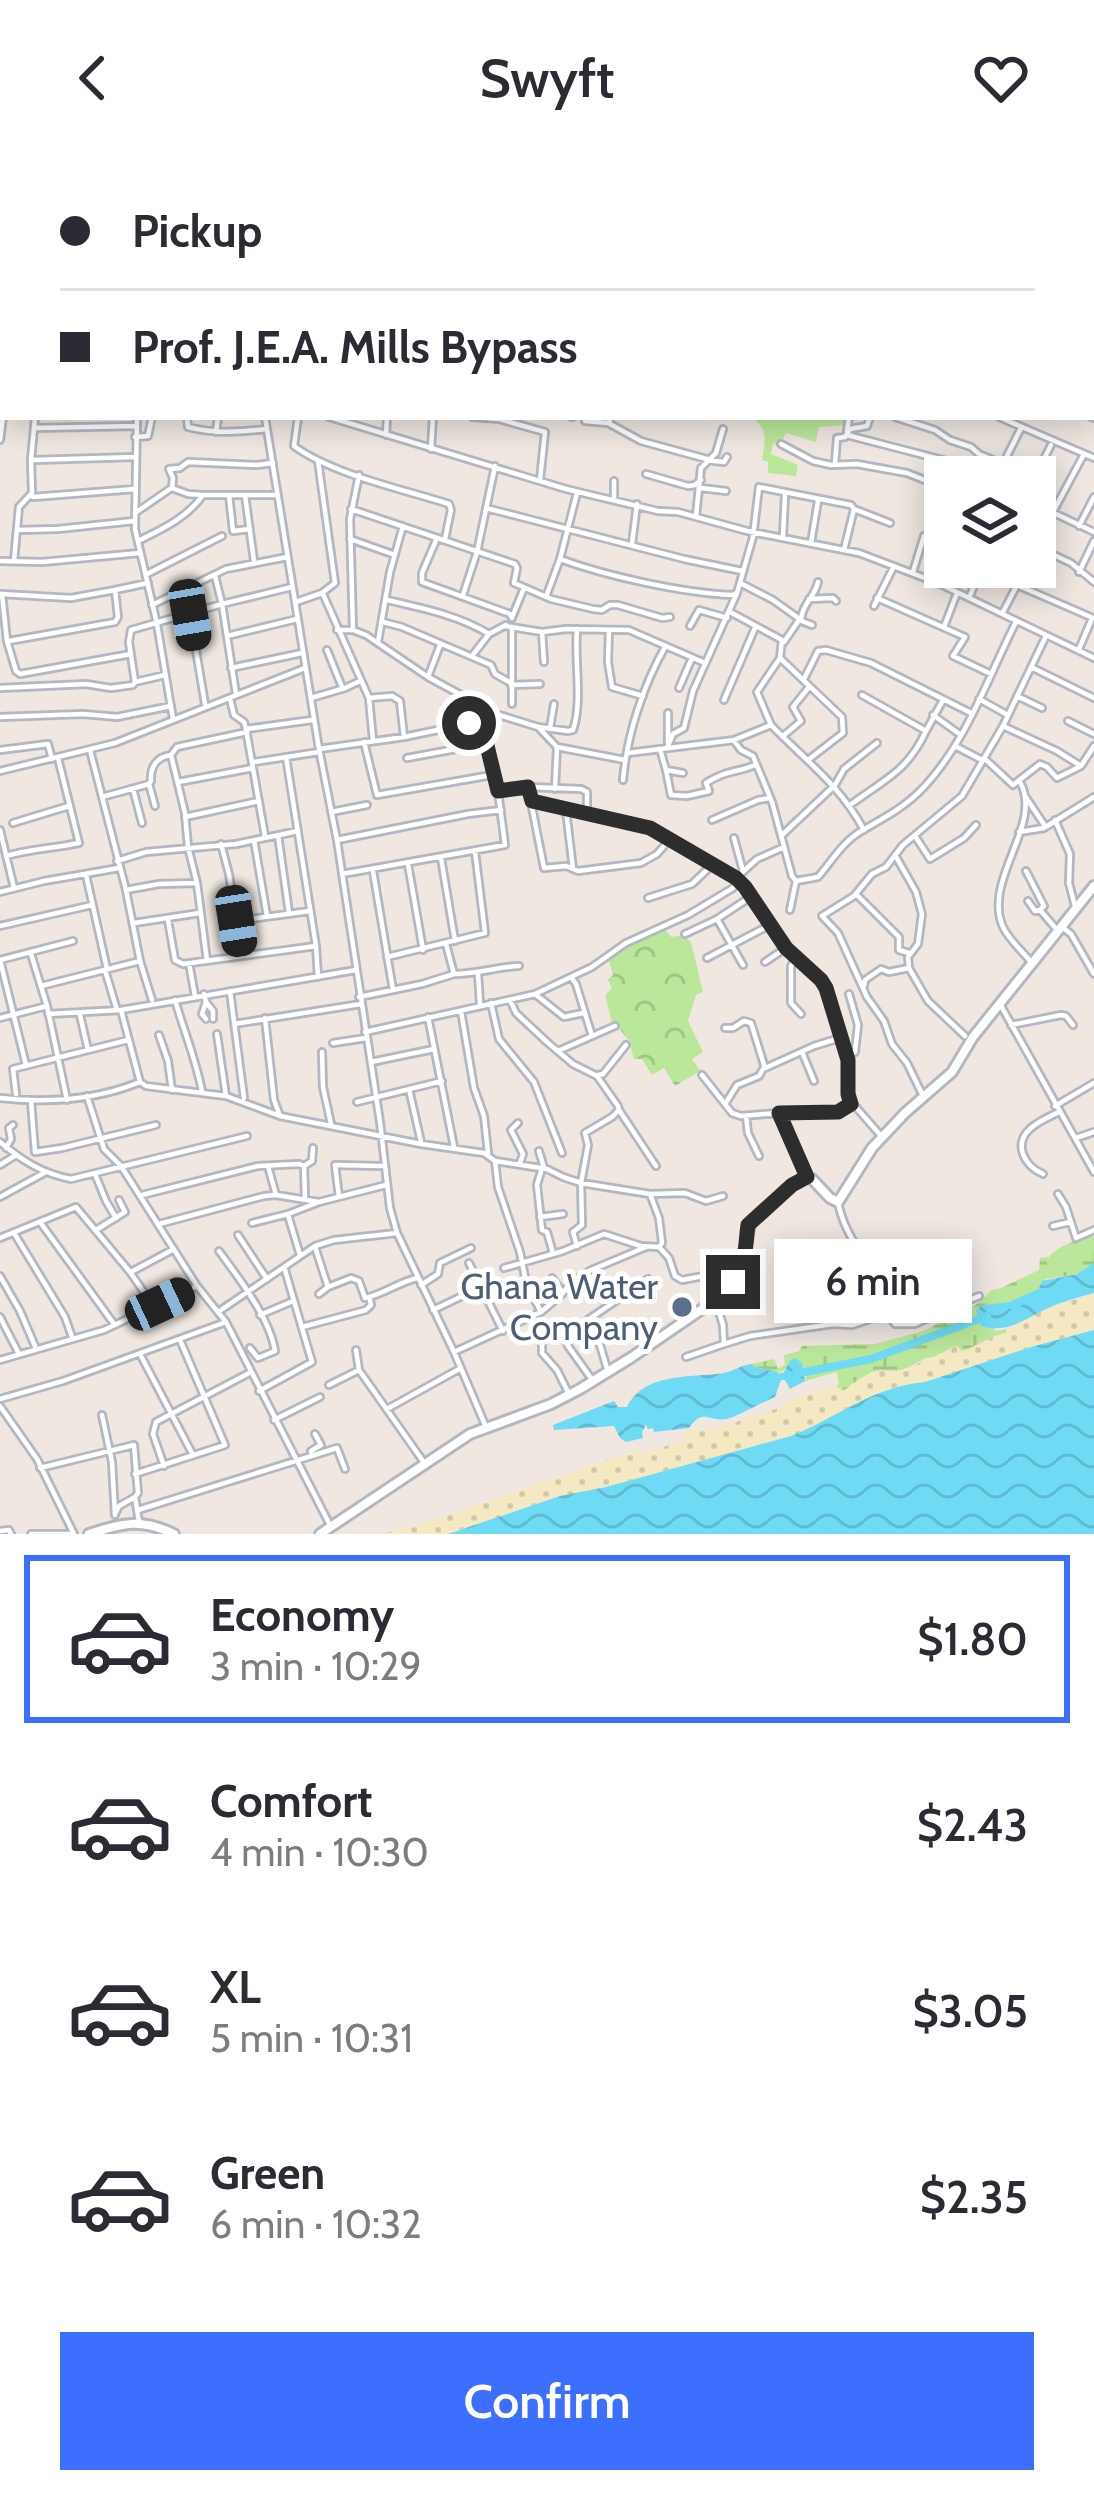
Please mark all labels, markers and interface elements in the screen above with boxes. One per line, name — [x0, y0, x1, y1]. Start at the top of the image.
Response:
icon: back — [60, 45, 126, 111]
text: Swyft — [479, 45, 615, 111]
icon: heart — [968, 45, 1034, 111]
text: Pickup — [132, 204, 262, 258]
text: Prof. J.E.A. Mills Bypass — [132, 320, 577, 374]
map controls — [924, 456, 1056, 588]
button: layers — [924, 456, 1056, 588]
car — [166, 576, 214, 654]
route start — [442, 696, 496, 750]
car — [213, 883, 259, 959]
callout: 6 min — [775, 1240, 973, 1324]
route end — [706, 1255, 760, 1309]
text: 6 min — [825, 1257, 921, 1305]
place label: Ghana Water Company — [460, 1264, 659, 1349]
car — [120, 1272, 200, 1336]
marker: Ghana Water Company — [669, 1294, 695, 1320]
icon: car — [66, 1585, 174, 1693]
text: Economy — [210, 1588, 394, 1642]
text: $1.80 — [917, 1612, 1028, 1666]
text: 3 min · 10:29 — [210, 1642, 422, 1690]
icon: car — [66, 1771, 174, 1879]
text: Comfort — [210, 1774, 373, 1828]
text: $2.43 — [917, 1798, 1028, 1852]
text: 4 min · 10:30 — [210, 1828, 429, 1876]
icon: car — [66, 1957, 174, 2065]
text: XL — [210, 1960, 261, 2014]
text: $3.05 — [912, 1984, 1028, 2038]
text: 5 min · 10:31 — [210, 2014, 413, 2062]
icon: car — [66, 2143, 174, 2251]
text: Green — [210, 2146, 325, 2200]
text: $2.35 — [920, 2170, 1028, 2224]
text: 6 min · 10:32 — [210, 2200, 422, 2248]
button: Confirm — [60, 2332, 1034, 2470]

